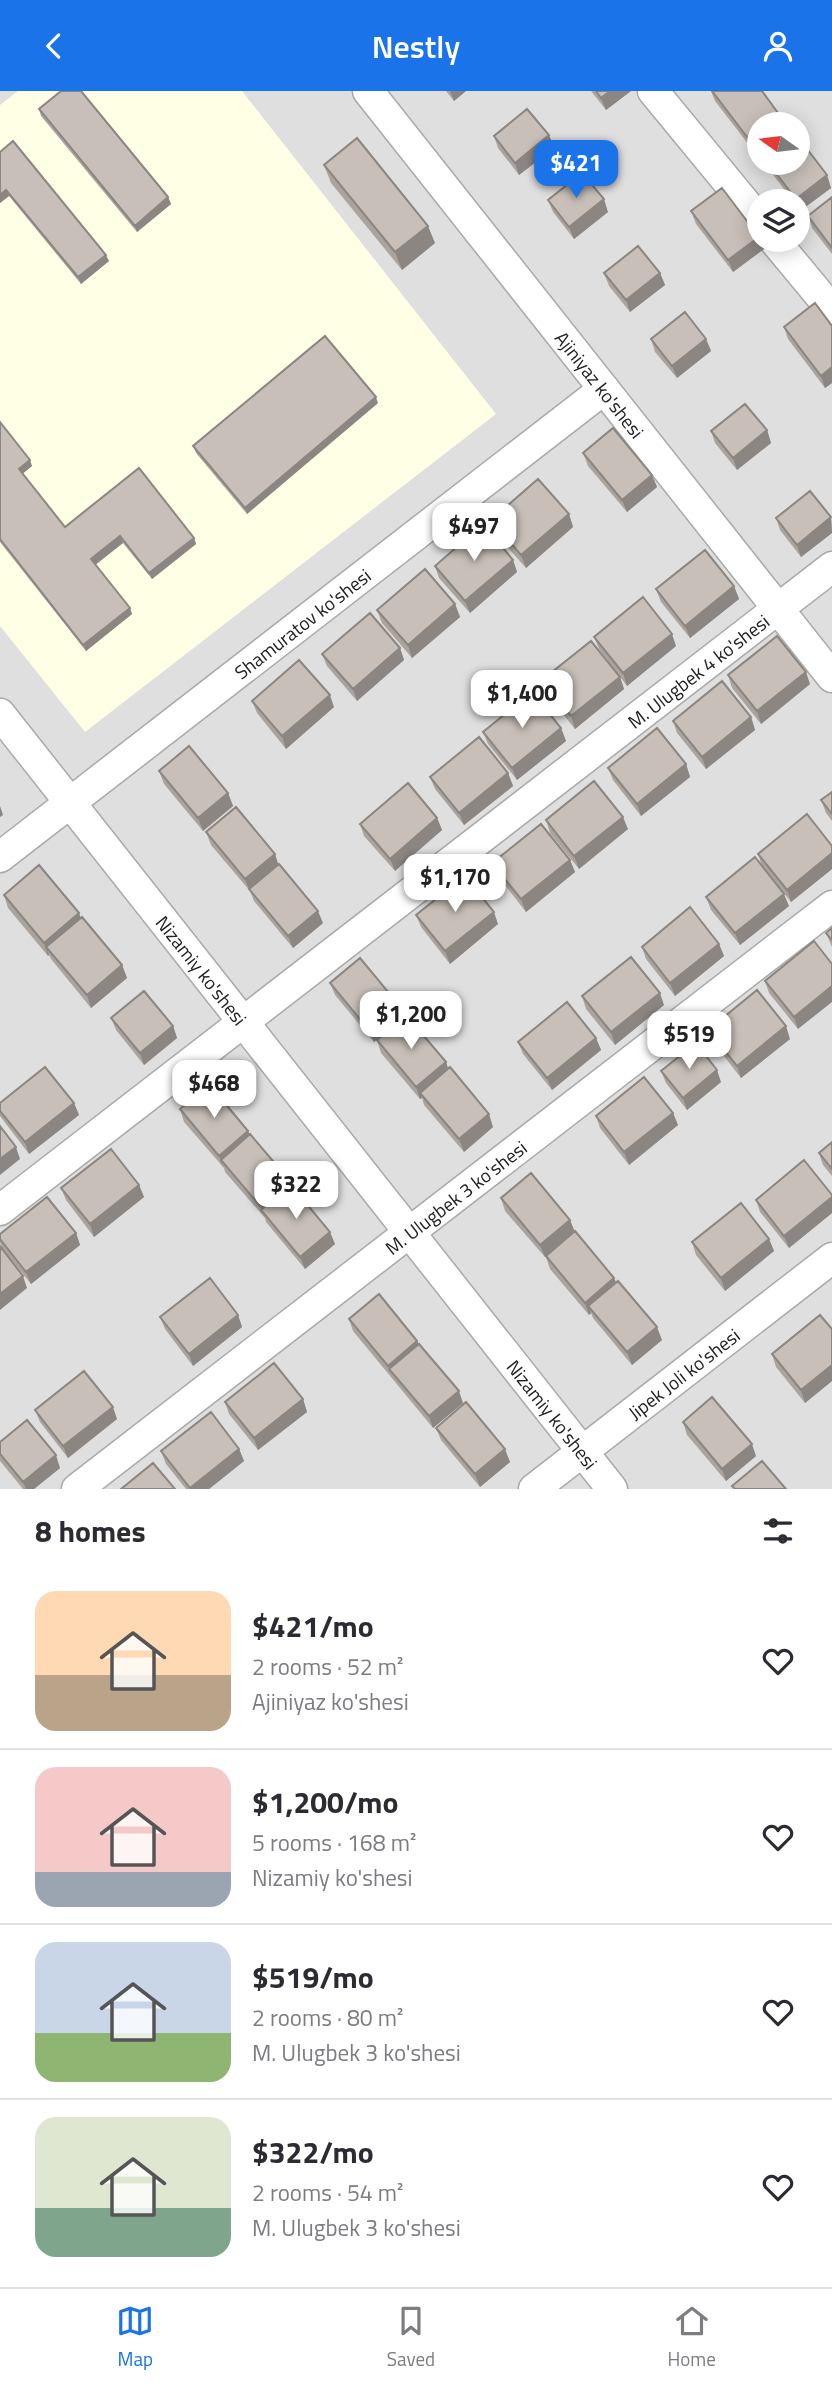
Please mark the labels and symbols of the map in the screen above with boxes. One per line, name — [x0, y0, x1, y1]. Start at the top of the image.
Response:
north arrow — [747, 112, 810, 175]
pin: $421 — [535, 141, 617, 200]
street label: Ajiniyaz ko'shesi — [549, 324, 652, 444]
pin: $497 — [433, 503, 515, 563]
street label: Shamuratov ko'shesi — [227, 561, 377, 685]
street label: M. Ulugbek 4 ko'shesi — [621, 606, 775, 735]
pin: $1,400 — [465, 671, 579, 730]
pin: $1,170 — [398, 855, 512, 914]
street label: Nizamiy ko'shesi — [150, 909, 255, 1031]
pin: $1,200 — [354, 991, 468, 1051]
pin: $519 — [648, 1011, 730, 1071]
pin: $468 — [173, 1061, 255, 1120]
street label: M. Ulugbek 3 ko'shesi — [378, 1133, 533, 1261]
pin: $322 — [255, 1161, 337, 1221]
street label: Jipek Joli ko'shesi — [621, 1320, 746, 1426]
street label: Nizamiy ko'shesi — [500, 1353, 605, 1475]

